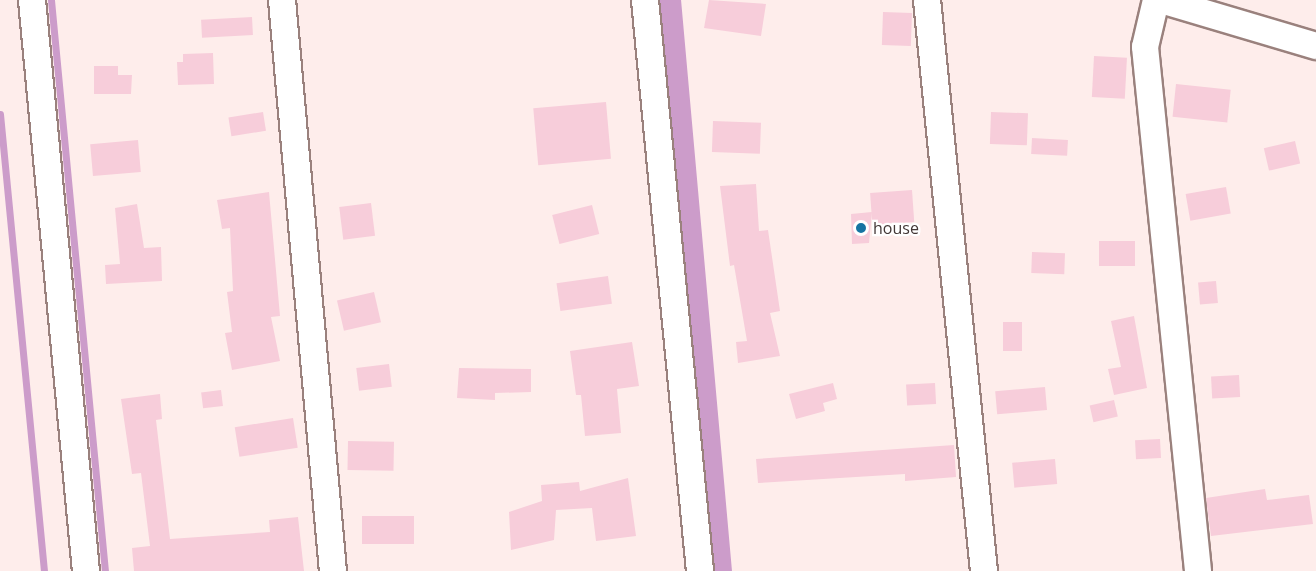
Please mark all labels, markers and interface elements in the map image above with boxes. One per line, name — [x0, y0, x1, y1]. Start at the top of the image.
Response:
place label: house — [873, 218, 919, 238]
marker: house — [854, 221, 868, 235]

